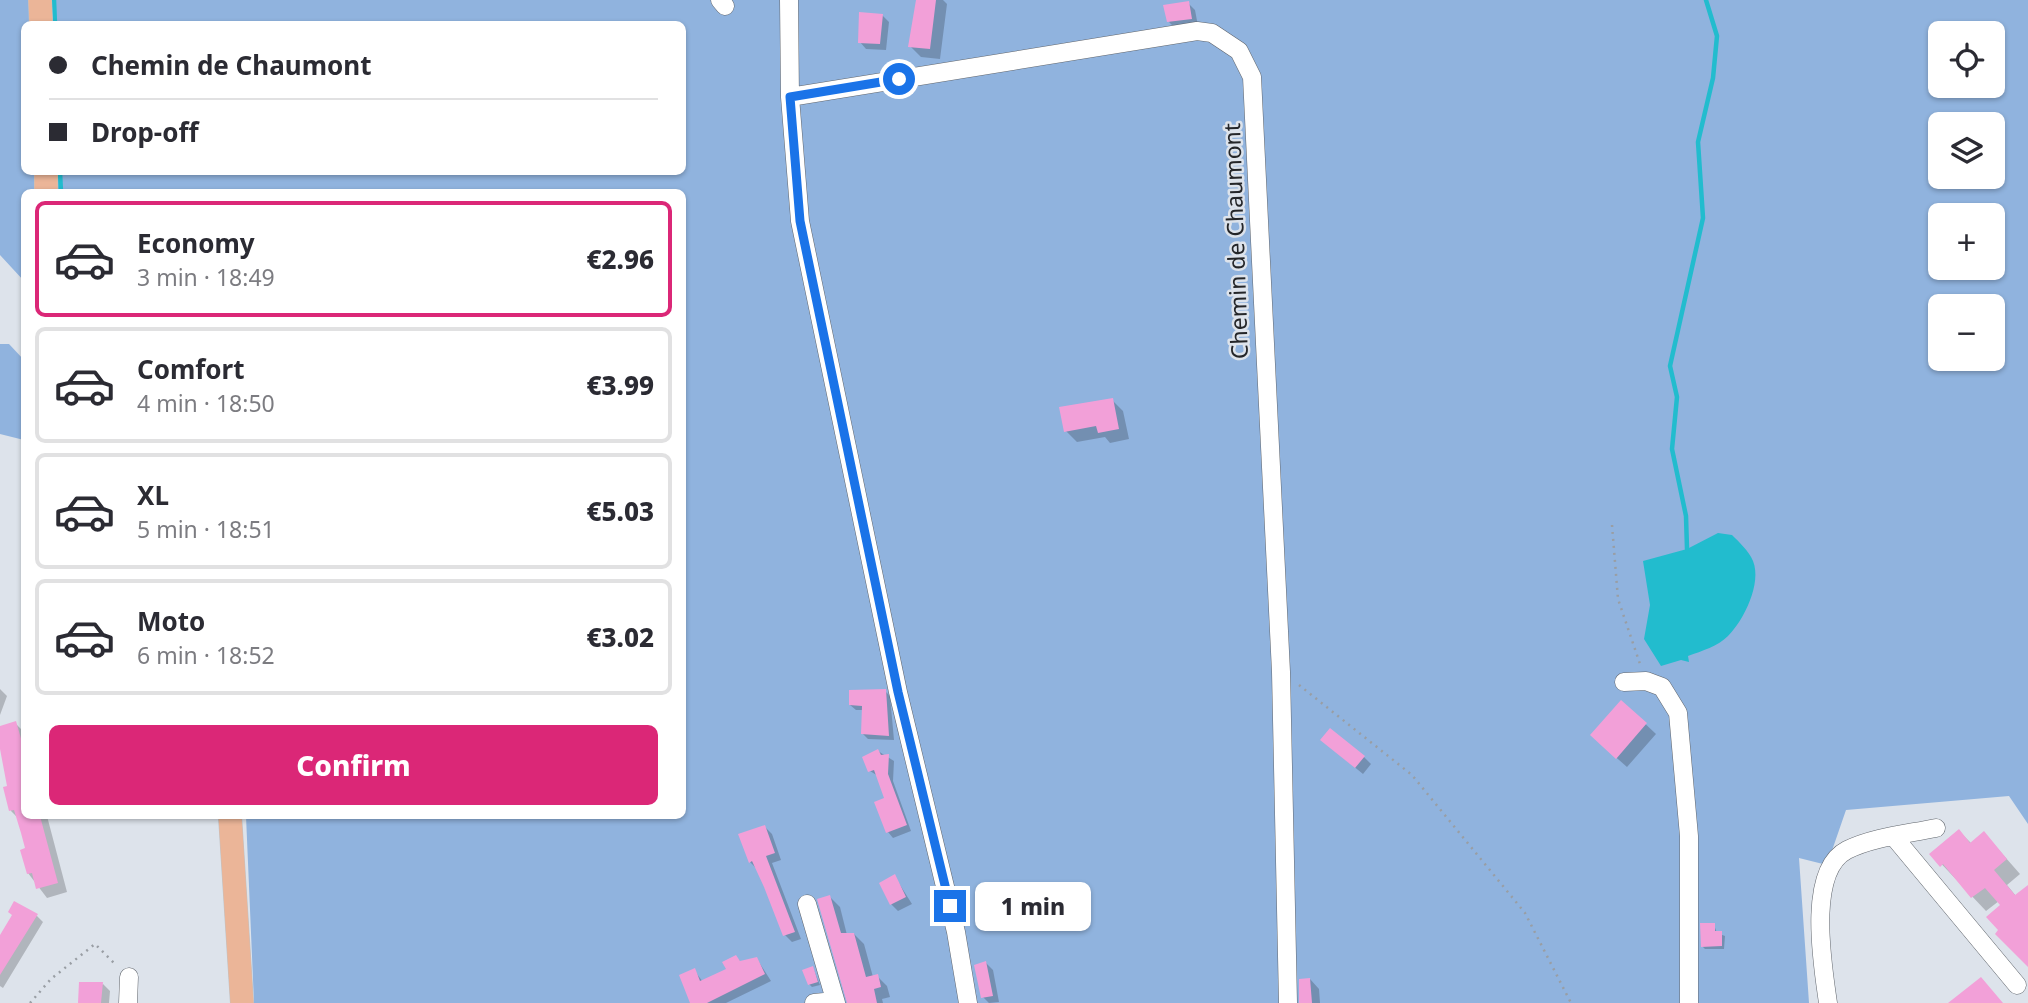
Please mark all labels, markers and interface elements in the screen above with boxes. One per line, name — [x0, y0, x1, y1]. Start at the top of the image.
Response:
map controls — [1928, 21, 2005, 371]
button: locate — [1928, 21, 2005, 98]
text: Chemin de Chaumont — [91, 47, 371, 83]
route start — [883, 63, 915, 95]
button: layers — [1928, 112, 2005, 189]
text: Drop-off — [91, 114, 198, 150]
street label: Chemin de Chaumont — [1215, 122, 1255, 360]
button: + — [1928, 203, 2005, 280]
text: Economy — [137, 225, 255, 261]
icon: car — [53, 228, 116, 291]
text: €2.96 — [586, 241, 654, 277]
text: 3 min · 18:49 — [137, 261, 275, 293]
button: − — [1928, 294, 2005, 371]
text: Comfort — [137, 351, 245, 387]
icon: car — [53, 354, 116, 417]
text: €3.99 — [586, 367, 654, 403]
text: 4 min · 18:50 — [137, 387, 275, 419]
text: XL — [137, 477, 169, 513]
icon: car — [53, 480, 116, 543]
text: €5.03 — [586, 493, 654, 529]
text: 5 min · 18:51 — [137, 513, 275, 545]
text: Moto — [137, 603, 205, 639]
icon: car — [53, 606, 116, 669]
text: €3.02 — [586, 619, 654, 655]
text: 6 min · 18:52 — [137, 639, 275, 671]
button: Confirm — [49, 725, 658, 805]
callout: 1 min — [974, 881, 1090, 930]
route end — [934, 890, 966, 922]
text: 1 min — [1001, 890, 1065, 922]

